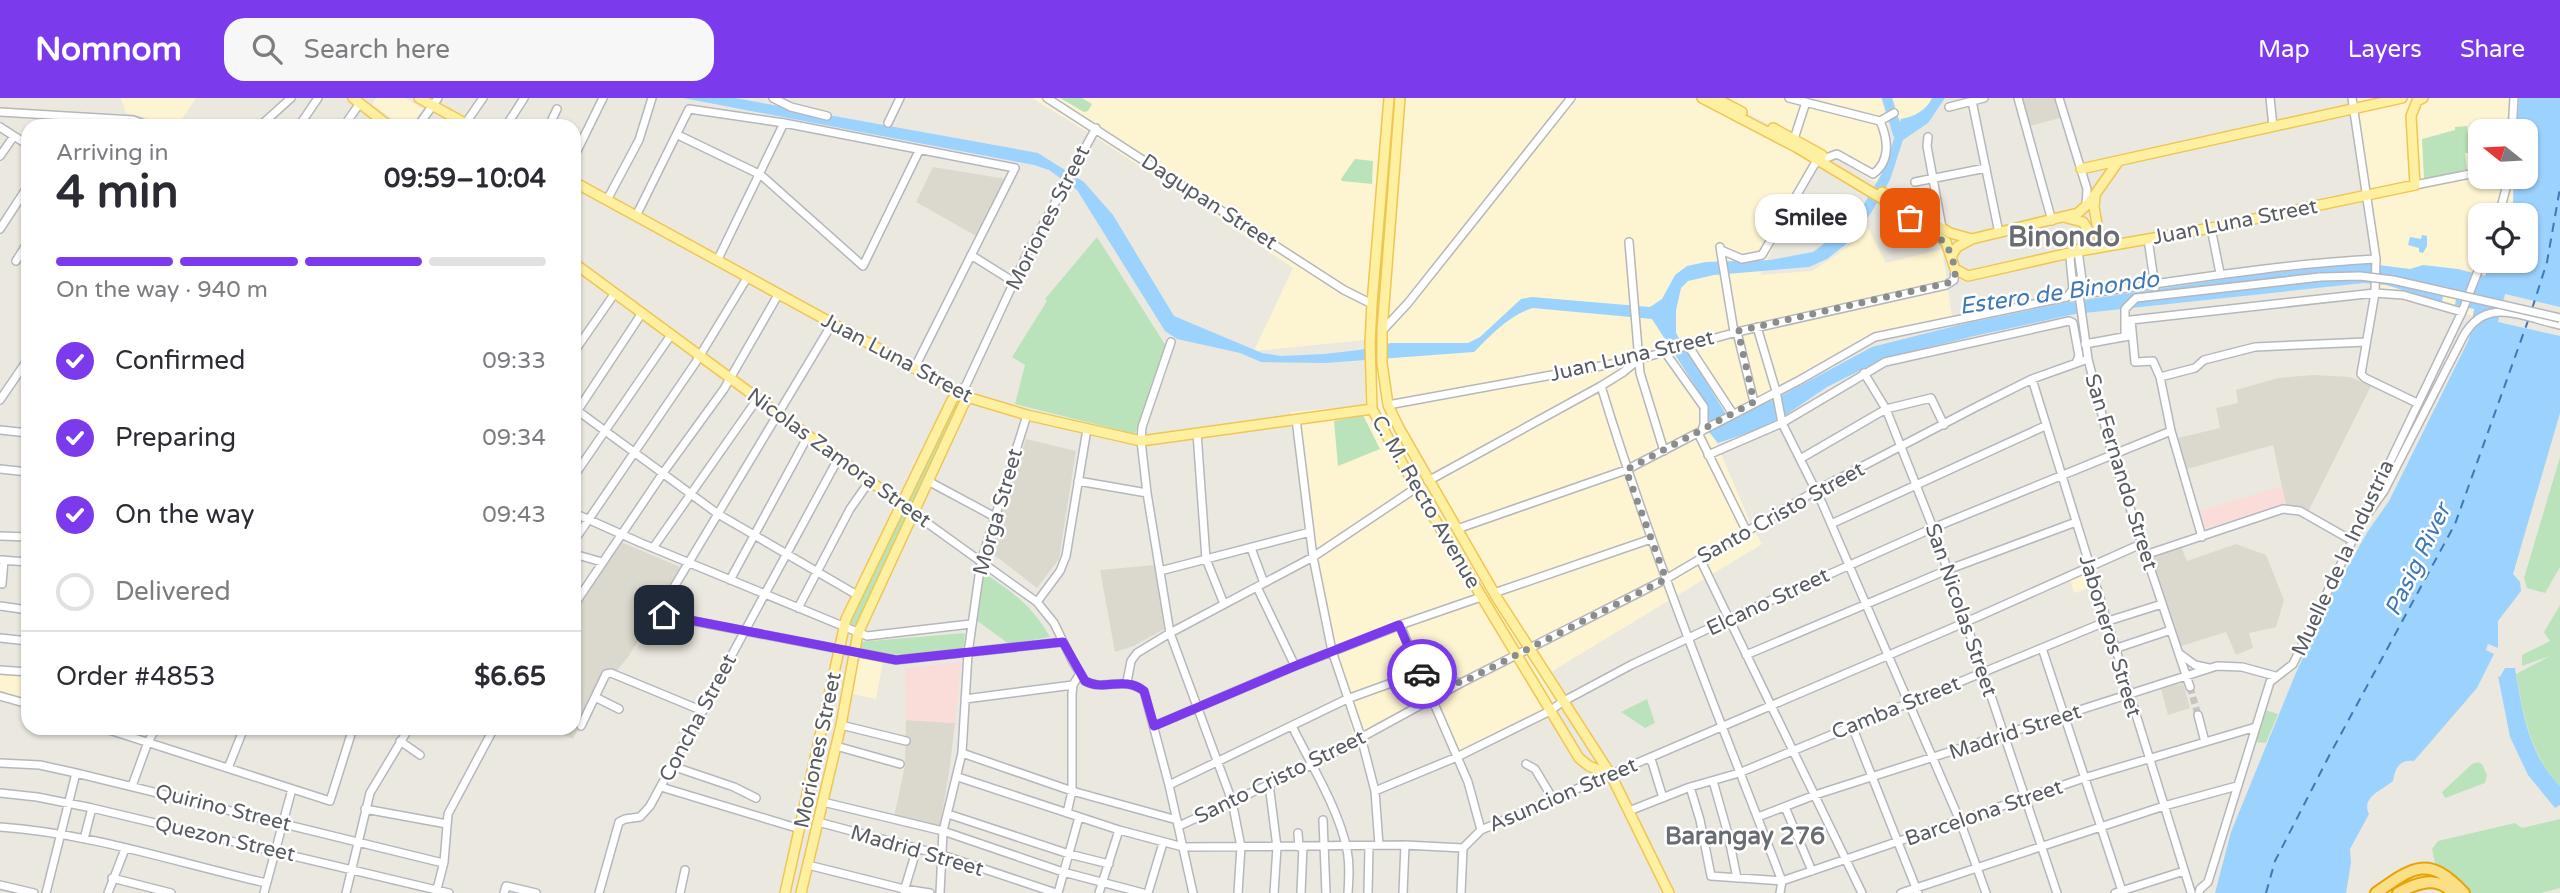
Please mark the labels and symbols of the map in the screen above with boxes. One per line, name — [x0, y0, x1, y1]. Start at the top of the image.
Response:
north arrow — [2468, 119, 2538, 189]
street label: Moriones Street — [1001, 141, 1095, 295]
street label: Dagupan Street — [1136, 149, 1282, 255]
pin — [1880, 188, 1940, 248]
callout: Smilee — [1756, 194, 1868, 242]
street label: Juan Luna Street — [2150, 194, 2320, 250]
district label: Binondo — [2008, 220, 2120, 254]
water label: Estero de Binondo — [1958, 265, 2161, 321]
street label: Juan Luna Street — [817, 308, 977, 408]
street label: Juan Luna Street — [1548, 325, 1716, 387]
street label: San Fernando Street — [2079, 371, 2163, 573]
street label: Nicolas Zamora Street — [742, 383, 936, 533]
street label: C. M. Recto Avenue — [1366, 411, 1486, 593]
street label: Morga Street — [968, 446, 1028, 578]
street label: Muelle de la Industria — [2287, 456, 2399, 660]
street label: Santo Cristo Street — [1693, 457, 1869, 569]
water label: Pasig River — [2379, 497, 2459, 621]
street label: San Nicolas Street — [1920, 520, 2002, 700]
street label: Jaboneros Street — [2073, 552, 2147, 720]
street label: Elcano Street — [1703, 563, 1833, 641]
pin — [634, 585, 694, 645]
courier — [1387, 639, 1457, 709]
street label: Concha Street — [654, 650, 742, 786]
street label: Moriones Street — [789, 670, 847, 830]
street label: Camba Street — [1828, 671, 1964, 745]
street label: Madrid Street — [1946, 699, 2084, 765]
street label: Santo Cristo Street — [1190, 725, 1370, 829]
street label: Asuncion Street — [1485, 752, 1641, 838]
street label: Barcelona Street — [1902, 774, 2066, 852]
street label: Quirino Street — [152, 779, 294, 837]
street label: Quezon Street — [152, 811, 298, 867]
street label: Madrid Street — [848, 820, 986, 882]
district label: Barangay 276 — [1665, 822, 1825, 851]

